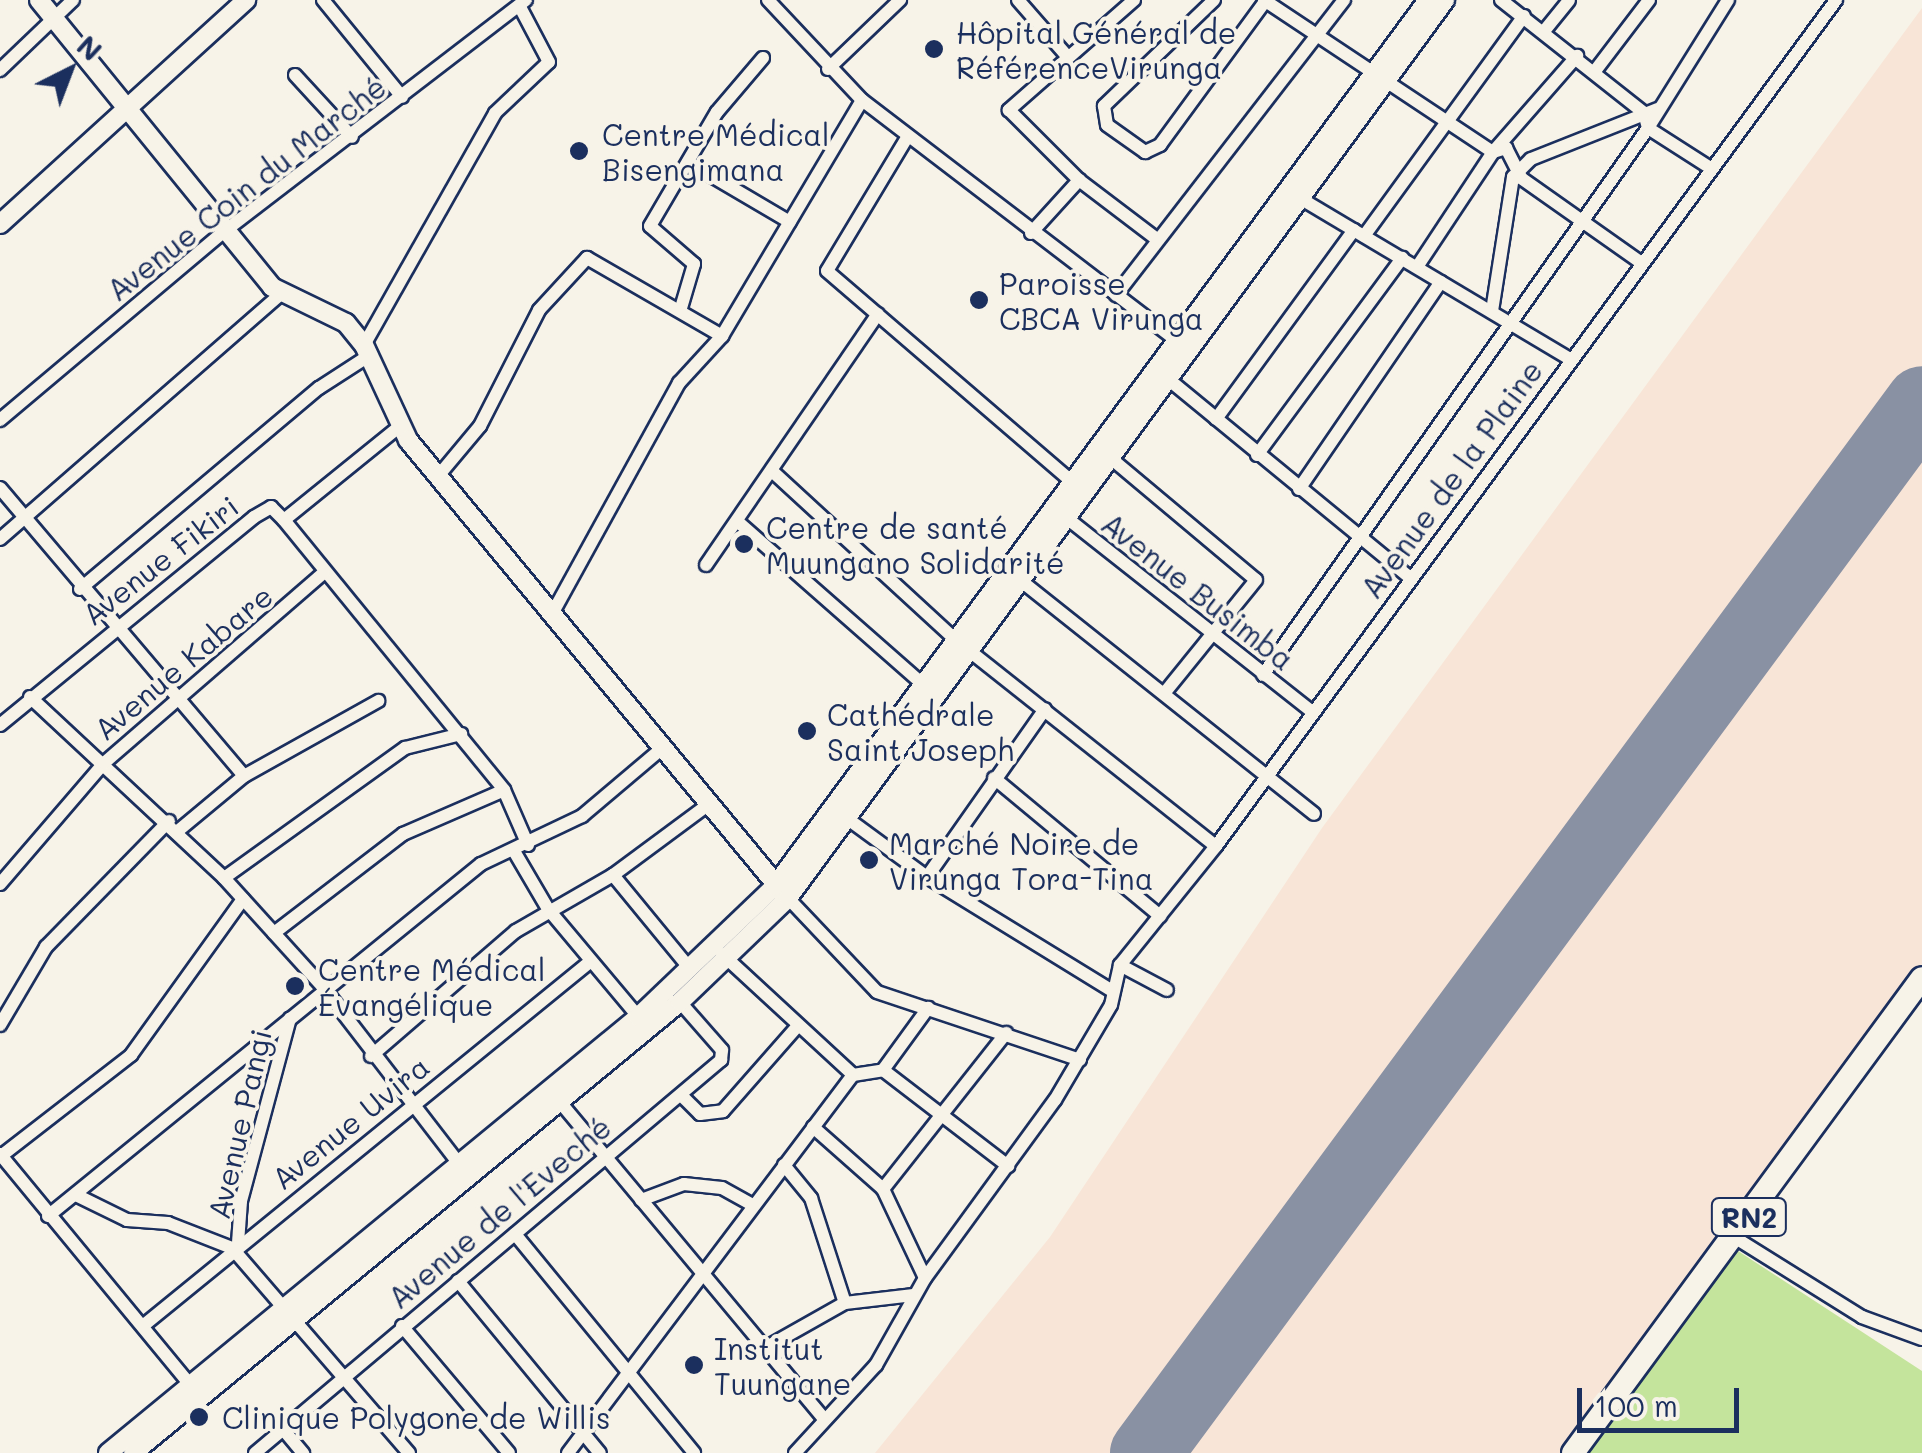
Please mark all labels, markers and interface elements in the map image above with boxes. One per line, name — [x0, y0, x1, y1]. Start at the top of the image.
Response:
place label: Hôpital Général de RéférenceVirunga — [956, 14, 1236, 84]
north arrow — [20, 20, 120, 120]
text: N — [70, 27, 110, 68]
marker: Hôpital Général de RéférenceVirunga — [921, 36, 947, 62]
street label: Avenue Coin du Marché — [99, 68, 393, 308]
place label: Centre Médical Bisengimana — [602, 116, 830, 186]
marker: Centre Médical Bisengimana — [566, 138, 592, 164]
place label: Paroisse CBCA Virunga — [999, 265, 1203, 336]
marker: Paroisse CBCA Virunga — [968, 289, 990, 311]
street label: Avenue de la Plaine — [1353, 353, 1549, 605]
street label: Avenue Fikiri — [75, 488, 245, 632]
street label: Avenue Busimba — [1095, 505, 1301, 677]
place label: Centre de santé Muungano Solidarité — [766, 509, 1065, 580]
marker: Centre de santé Muungano Solidarité — [731, 531, 757, 557]
street label: Avenue Kabare — [87, 577, 279, 747]
place label: Cathédrale Saint Joseph — [827, 696, 1014, 766]
marker: Cathédrale Saint Joseph — [796, 720, 818, 742]
place label: Marché Noire de Virunga Tora-Tina — [889, 825, 1153, 896]
marker: Marché Noire de Virunga Tora-Tina — [858, 849, 880, 871]
place label: Centre Médical Évangélique — [318, 951, 546, 1022]
marker: Centre Médical Évangélique — [282, 973, 308, 999]
street label: Avenue Pangi — [200, 1026, 278, 1222]
street label: Avenue Uvira — [264, 1048, 436, 1196]
street label: Avenue de l'Eveché — [380, 1108, 618, 1316]
road number: RN2 — [1709, 1194, 1789, 1240]
place label: Institut Tuungane — [714, 1330, 851, 1400]
marker: Institut Tuungane — [683, 1354, 705, 1376]
scale bar — [1582, 1368, 1744, 1430]
text: 100 m — [1594, 1385, 1678, 1425]
place label: Clinique Polygone de Willis — [222, 1399, 611, 1435]
marker: Clinique Polygone de Willis — [186, 1404, 212, 1430]

